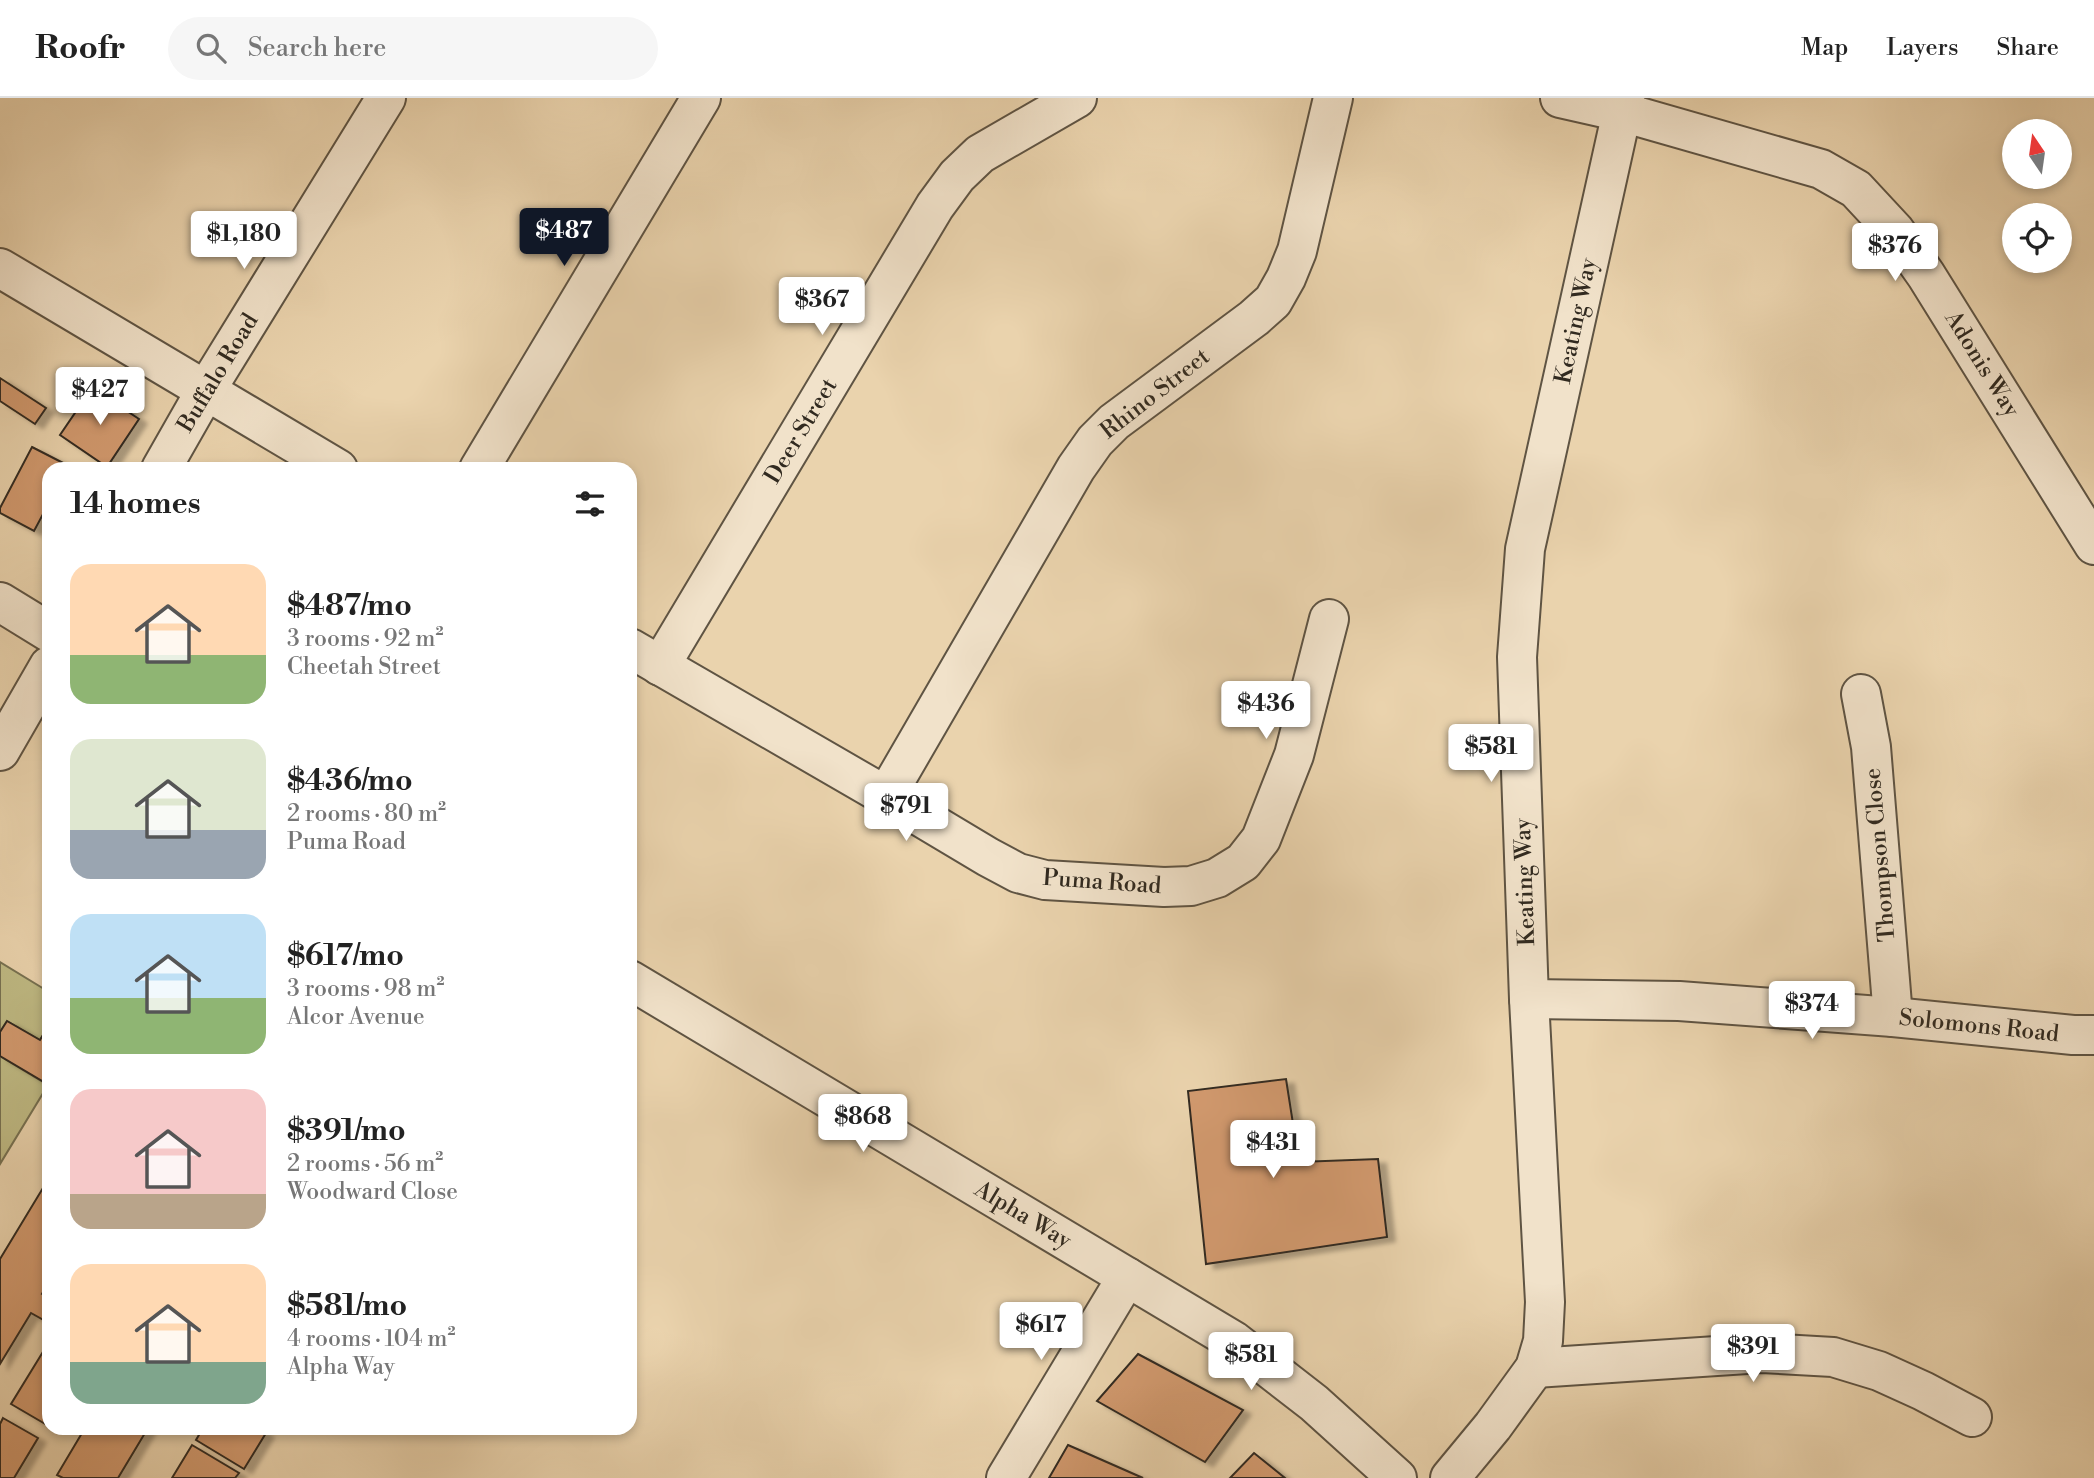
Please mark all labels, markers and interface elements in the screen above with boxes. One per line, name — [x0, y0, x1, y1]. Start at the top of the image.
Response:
search box — [168, 17, 658, 80]
text: Roofr — [35, 28, 126, 69]
icon: search — [192, 29, 230, 67]
text: Search here — [248, 32, 386, 64]
text: Map — [1801, 33, 1848, 63]
text: Layers — [1886, 33, 1958, 63]
text: Share — [1996, 33, 2059, 63]
north arrow — [2002, 119, 2072, 189]
map controls — [2002, 119, 2072, 273]
button: locate — [2002, 203, 2072, 273]
pin: $487 — [523, 208, 605, 268]
pin: $1,180 — [187, 212, 301, 271]
text: $487 — [536, 217, 592, 245]
text: $1,180 — [207, 220, 281, 248]
pin: $376 — [1854, 223, 1936, 283]
text: $376 — [1868, 232, 1922, 260]
street label: Keating Way — [1549, 255, 1603, 387]
pin: $367 — [781, 278, 863, 337]
text: $367 — [795, 286, 849, 314]
street label: Adonis Way — [1938, 305, 2026, 423]
street label: Buffalo Road — [171, 309, 264, 438]
street label: Rhino Street — [1095, 343, 1215, 445]
pin: $427 — [59, 368, 141, 427]
street label: Deer Street — [759, 373, 843, 489]
text: $427 — [72, 376, 128, 404]
text: 14 homes — [70, 485, 201, 523]
icon: filters — [571, 485, 609, 523]
text: $487/mo — [287, 587, 412, 625]
icon: home — [126, 592, 210, 676]
text: 3 rooms · 92 m² — [287, 625, 443, 653]
text: Cheetah Street — [287, 653, 441, 681]
pin: $436 — [1225, 682, 1307, 741]
text: $436 — [1237, 690, 1295, 718]
pin: $581 — [1450, 724, 1532, 784]
text: $581 — [1464, 733, 1518, 761]
text: $436/mo — [287, 762, 413, 800]
icon: home — [126, 767, 210, 851]
street label: Thompson Close — [1858, 767, 1902, 943]
pin: $791 — [865, 784, 947, 843]
text: $791 — [880, 792, 932, 820]
text: 2 rooms · 80 m² — [287, 800, 446, 828]
street label: Keating Way — [1509, 817, 1541, 946]
text: Puma Road — [287, 828, 406, 856]
street label: Puma Road — [1042, 864, 1162, 900]
text: $617/mo — [287, 937, 404, 975]
icon: home — [126, 942, 210, 1026]
text: 3 rooms · 98 m² — [287, 975, 444, 1003]
pin: $374 — [1771, 982, 1853, 1041]
text: $374 — [1785, 990, 1839, 1018]
text: Alcor Avenue — [287, 1003, 425, 1031]
street label: Solomons Road — [1898, 1004, 2060, 1048]
pin: $868 — [822, 1094, 904, 1154]
text: $868 — [834, 1103, 892, 1131]
text: $391/mo — [287, 1112, 406, 1150]
icon: home — [126, 1117, 210, 1201]
pin: $431 — [1232, 1121, 1314, 1180]
text: $431 — [1246, 1129, 1300, 1157]
text: 2 rooms · 56 m² — [287, 1150, 443, 1178]
street label: Alpha Way — [969, 1175, 1077, 1255]
text: Woodward Close — [287, 1178, 458, 1206]
text: $581/mo — [287, 1287, 407, 1325]
icon: home — [126, 1292, 210, 1376]
pin: $617 — [1000, 1302, 1082, 1362]
text: $617 — [1016, 1311, 1066, 1339]
pin: $391 — [1712, 1324, 1794, 1384]
text: 4 rooms · 104 m² — [287, 1325, 456, 1353]
pin: $581 — [1210, 1332, 1292, 1392]
text: $391 — [1727, 1333, 1779, 1361]
text: $581 — [1224, 1341, 1278, 1369]
text: Alpha Way — [287, 1353, 395, 1381]

